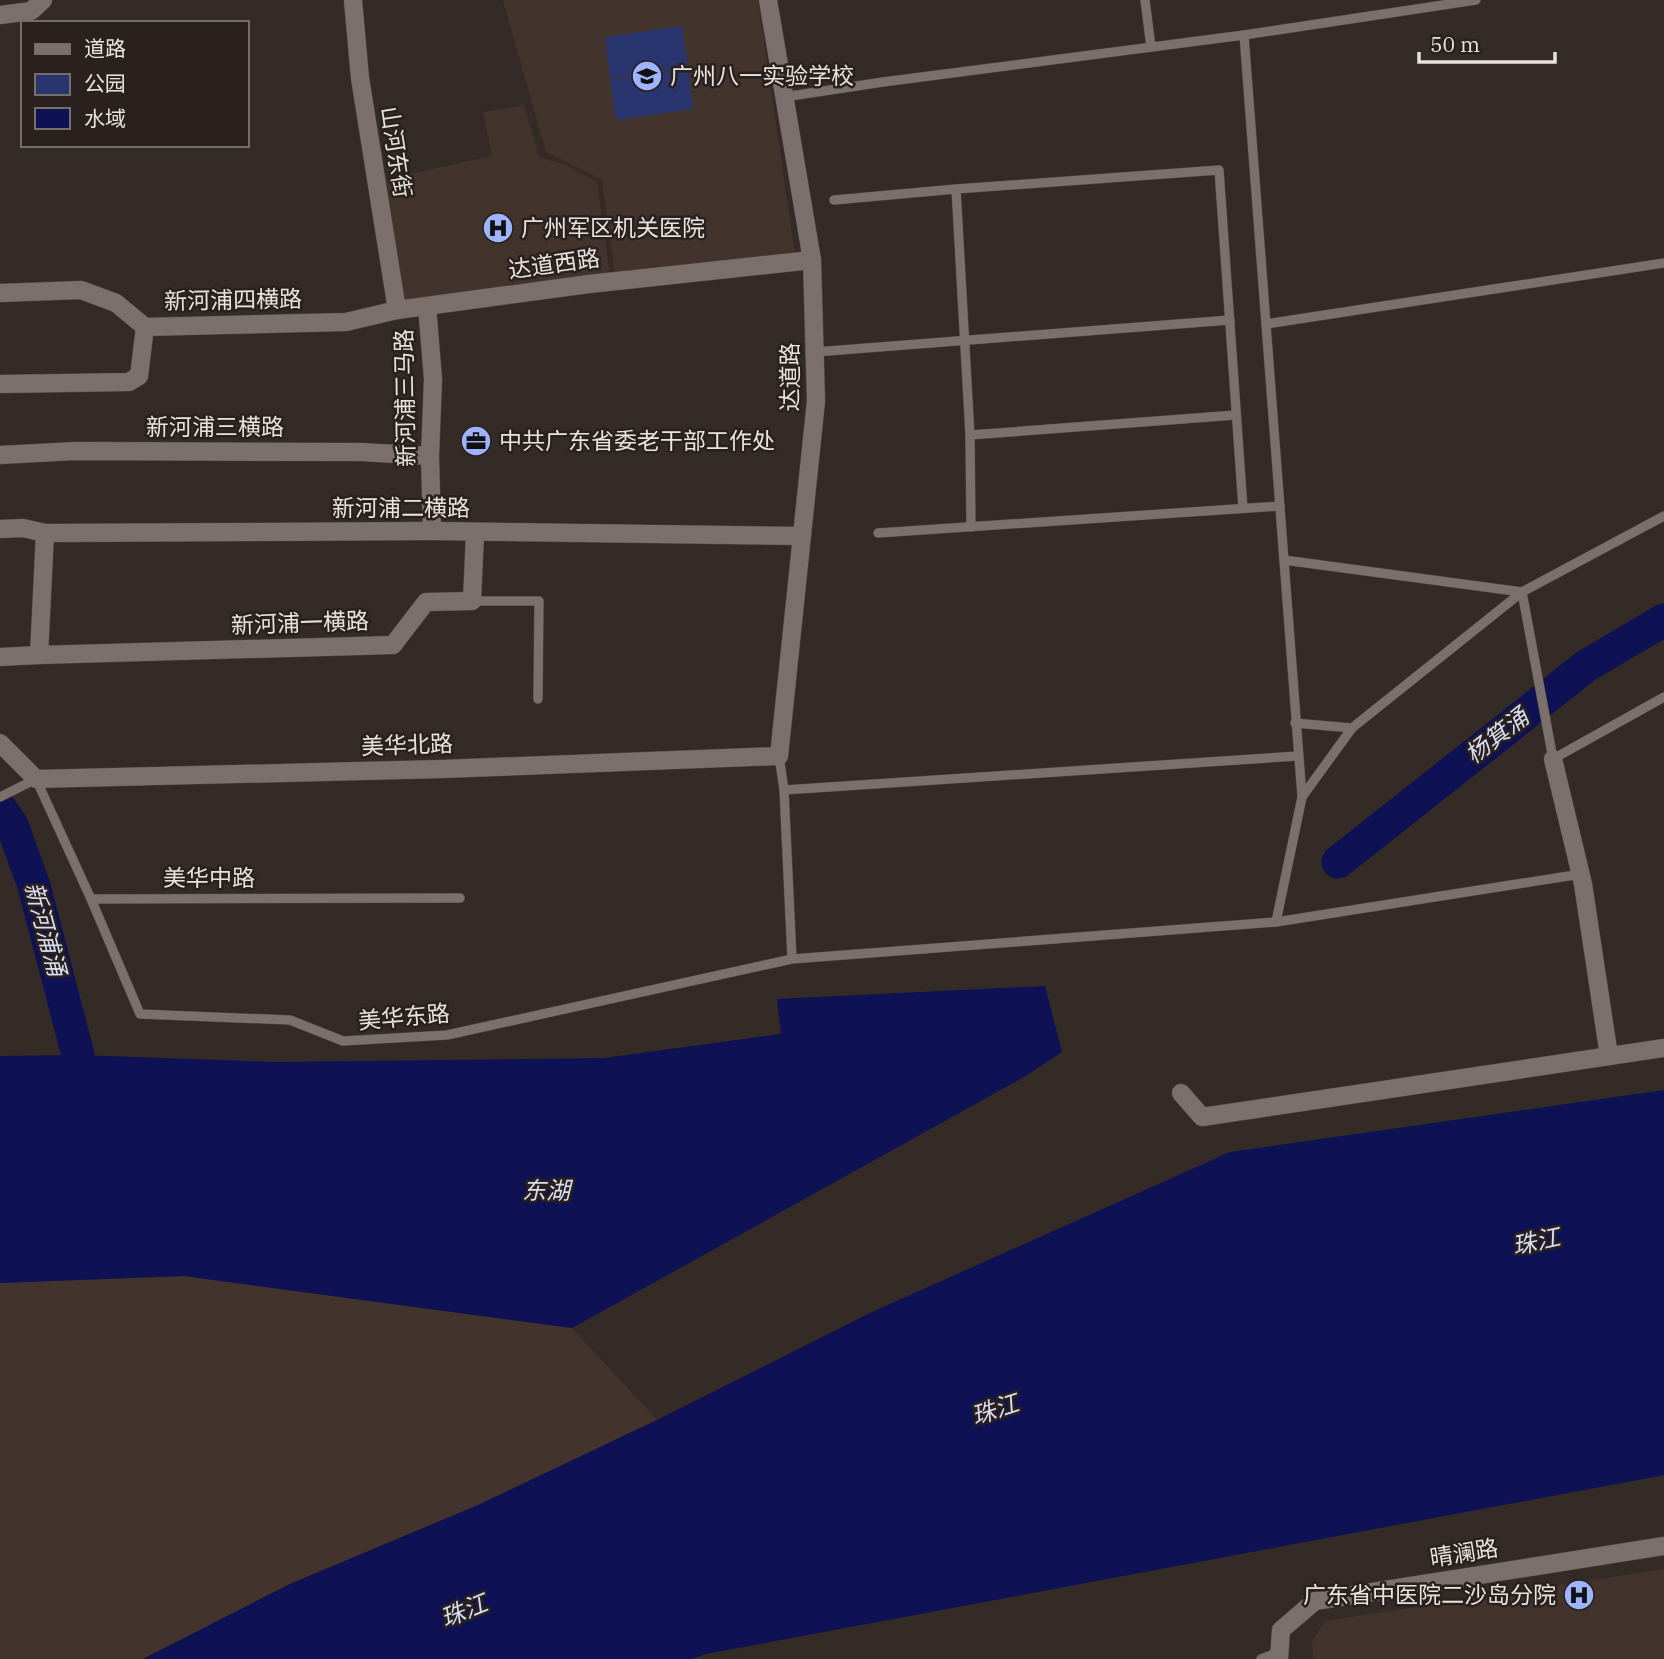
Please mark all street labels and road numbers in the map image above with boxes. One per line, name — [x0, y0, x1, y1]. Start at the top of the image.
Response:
street label: 山河东街 — [375, 104, 419, 200]
street label: 达道西路 — [506, 242, 602, 284]
street label: 新河浦四横路 — [164, 283, 302, 315]
street label: 新河浦三马路 — [388, 329, 420, 467]
street label: 达道路 — [774, 343, 804, 412]
street label: 新河浦三横路 — [146, 411, 284, 441]
street label: 新河浦二横路 — [332, 492, 470, 522]
street label: 新河浦一横路 — [230, 605, 369, 639]
street label: 美华北路 — [360, 727, 453, 761]
street label: 美华中路 — [163, 862, 255, 892]
street label: 美华东路 — [357, 997, 451, 1035]
street label: 晴澜路 — [1427, 1532, 1500, 1572]

